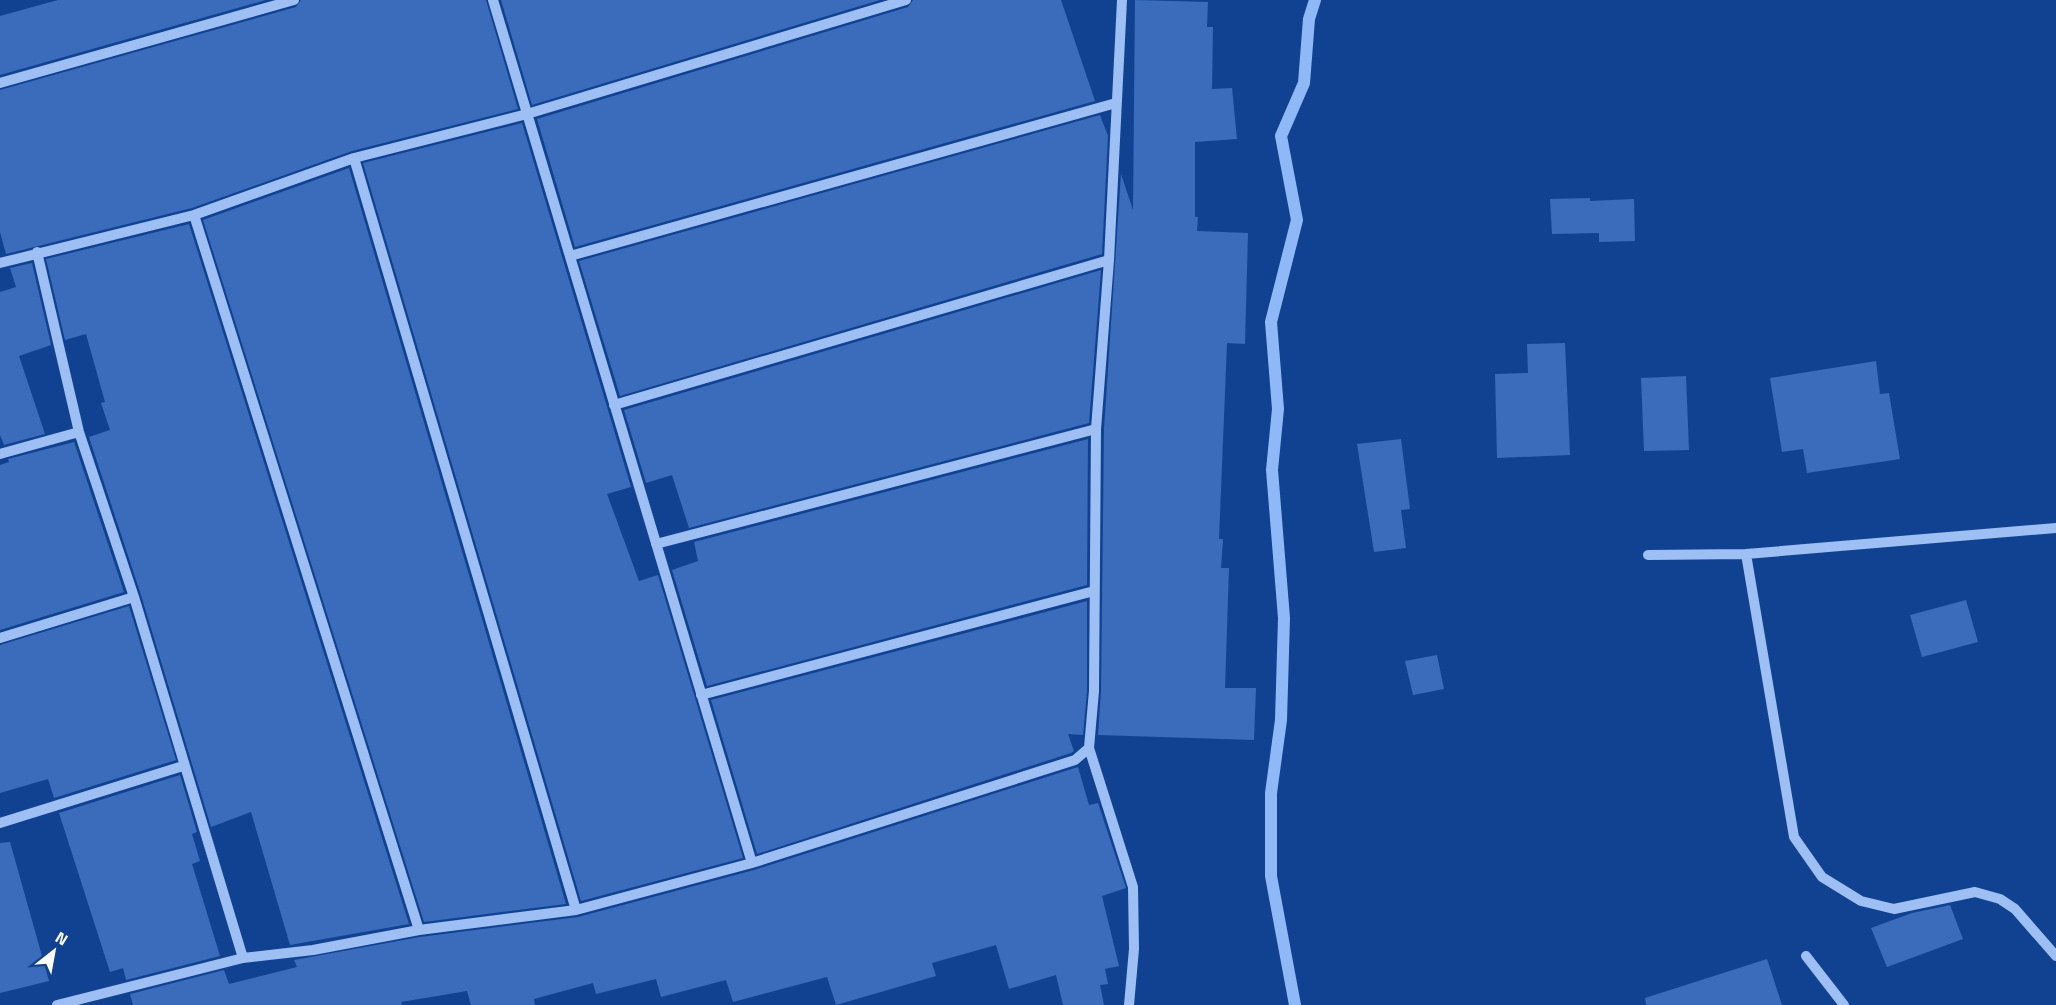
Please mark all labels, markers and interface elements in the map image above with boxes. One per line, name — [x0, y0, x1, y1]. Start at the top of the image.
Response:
north arrow — [24, 921, 84, 981]
text: N — [51, 925, 73, 951]

